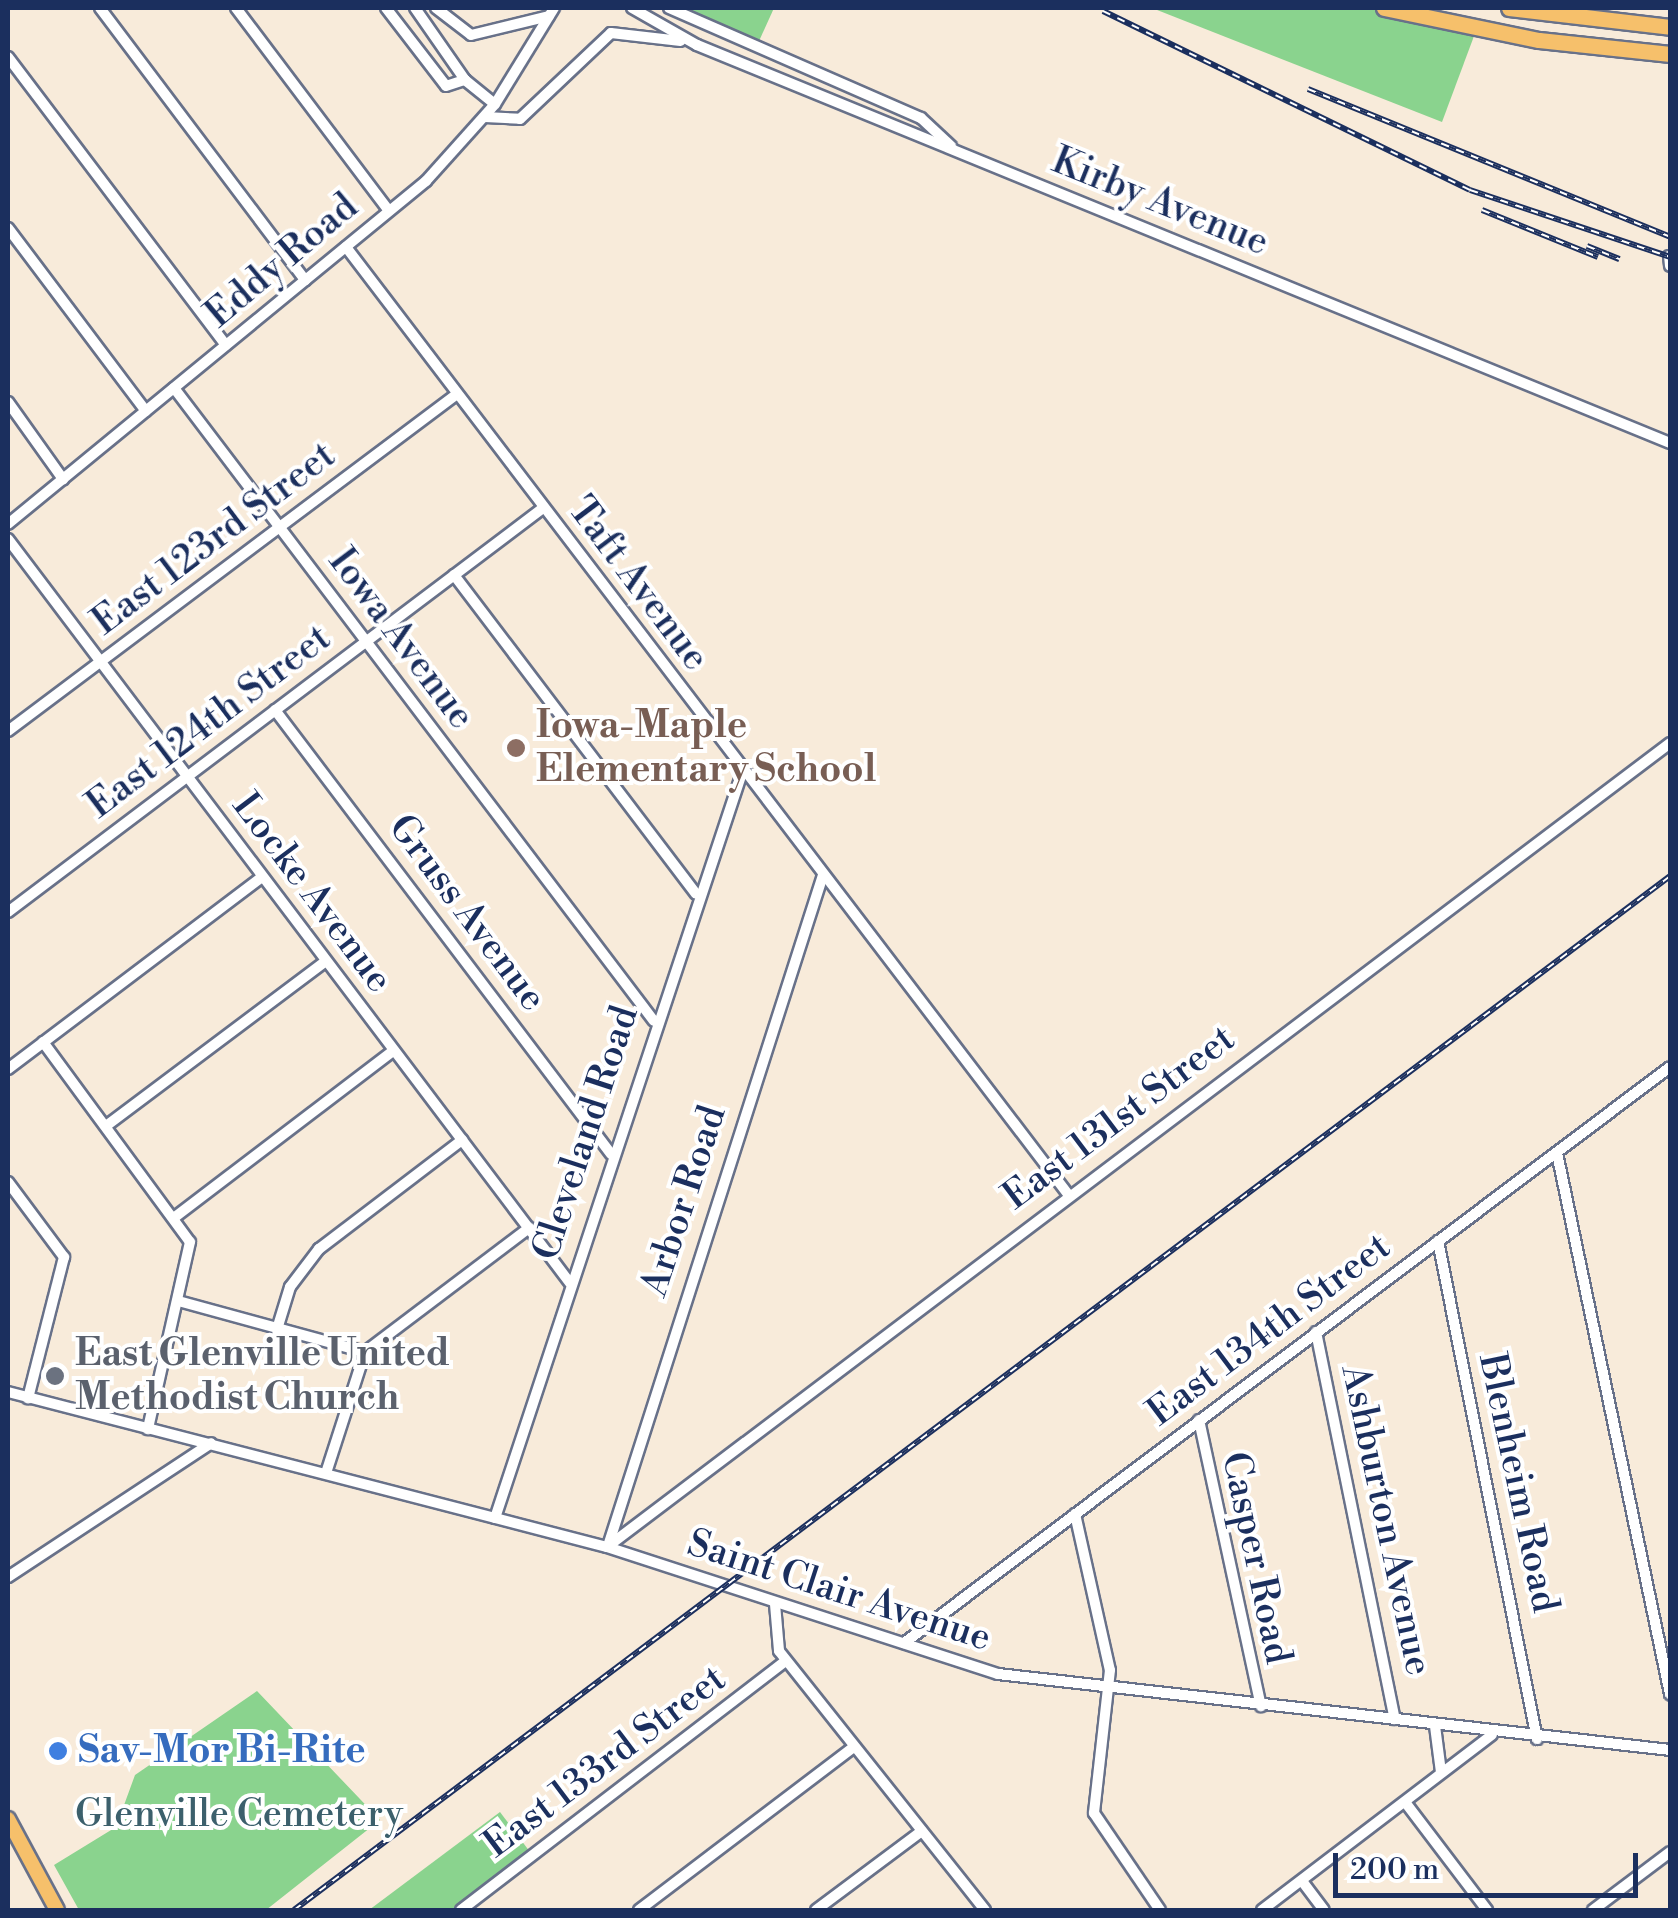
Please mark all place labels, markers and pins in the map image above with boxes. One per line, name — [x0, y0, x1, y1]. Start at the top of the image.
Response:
place label: Iowa-Maple Elementary School — [536, 703, 876, 792]
marker: Iowa-Maple Elementary School — [505, 737, 527, 759]
place label: East Glenville United Methodist Church — [75, 1331, 450, 1420]
marker: East Glenville United Methodist Church — [44, 1365, 66, 1387]
place label: Sav-Mor Bi-Rite — [78, 1728, 366, 1774]
marker: Sav-Mor Bi-Rite — [47, 1740, 69, 1762]

